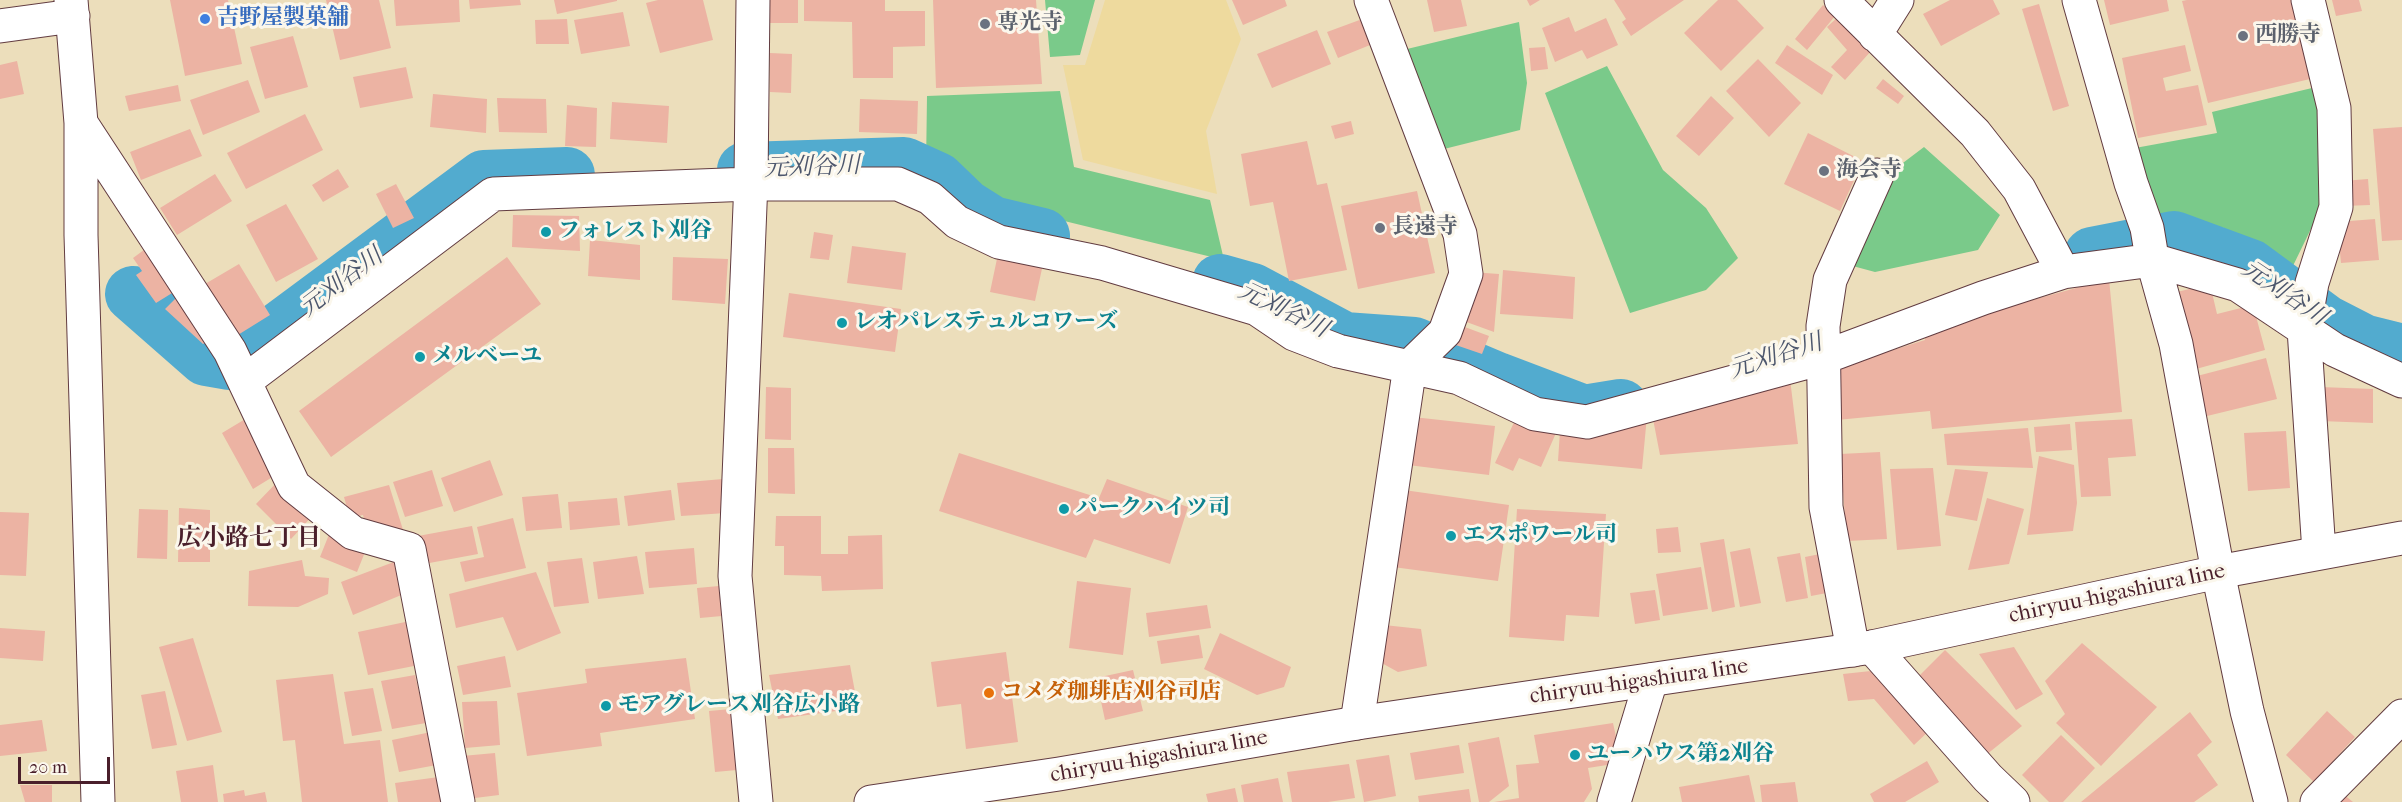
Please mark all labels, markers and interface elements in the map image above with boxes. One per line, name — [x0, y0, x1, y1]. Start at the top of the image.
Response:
place label: 吉野屋製菓舗 — [217, 6, 349, 32]
place label: 専光寺 — [997, 11, 1063, 37]
marker: 吉野屋製菓舗 — [198, 12, 212, 26]
marker: 専光寺 — [978, 17, 992, 31]
place label: 西勝寺 — [2255, 23, 2321, 49]
marker: 西勝寺 — [2236, 29, 2250, 43]
water label: 元刈谷川 — [764, 152, 860, 184]
place label: 海会寺 — [1836, 158, 1902, 184]
marker: 海会寺 — [1817, 164, 1831, 178]
place label: 長遠寺 — [1392, 215, 1458, 241]
place label: フォレスト刈谷 — [558, 219, 712, 245]
marker: 長遠寺 — [1373, 221, 1387, 235]
marker: フォレスト刈谷 — [539, 225, 553, 239]
water label: 元刈谷川 — [295, 243, 389, 323]
water label: 元刈谷川 — [2236, 255, 2332, 333]
water label: 元刈谷川 — [1234, 277, 1332, 345]
place label: レオパレステュルコワーズ — [854, 310, 1118, 336]
marker: レオパレステュルコワーズ — [835, 316, 849, 330]
water label: 元刈谷川 — [1726, 328, 1826, 386]
place label: メルベーユ — [432, 344, 542, 370]
marker: メルベーユ — [413, 350, 427, 364]
place label: パークハイツ司 — [1076, 496, 1230, 522]
marker: パークハイツ司 — [1057, 502, 1071, 516]
place label: エスポワール司 — [1463, 523, 1617, 549]
district label: 広小路七丁目 — [177, 525, 321, 553]
marker: エスポワール司 — [1444, 529, 1458, 543]
street label: chiryuu-higashiura line — [2007, 558, 2227, 630]
street label: chiryuu-higashiura line — [1528, 654, 1750, 710]
place label: コメダ珈琲店刈谷司店 — [1001, 680, 1221, 706]
marker: コメダ珈琲店刈谷司店 — [982, 686, 996, 700]
place label: モアグレース刈谷広小路 — [618, 693, 860, 719]
marker: モアグレース刈谷広小路 — [599, 699, 613, 713]
street label: chiryuu-higashiura line — [1048, 725, 1270, 789]
place label: ユーハウス第2刈谷 — [1587, 742, 1774, 768]
scale bar — [21, 745, 112, 783]
marker: ユーハウス第2刈谷 — [1568, 748, 1582, 762]
text: 20 m — [29, 757, 67, 778]

